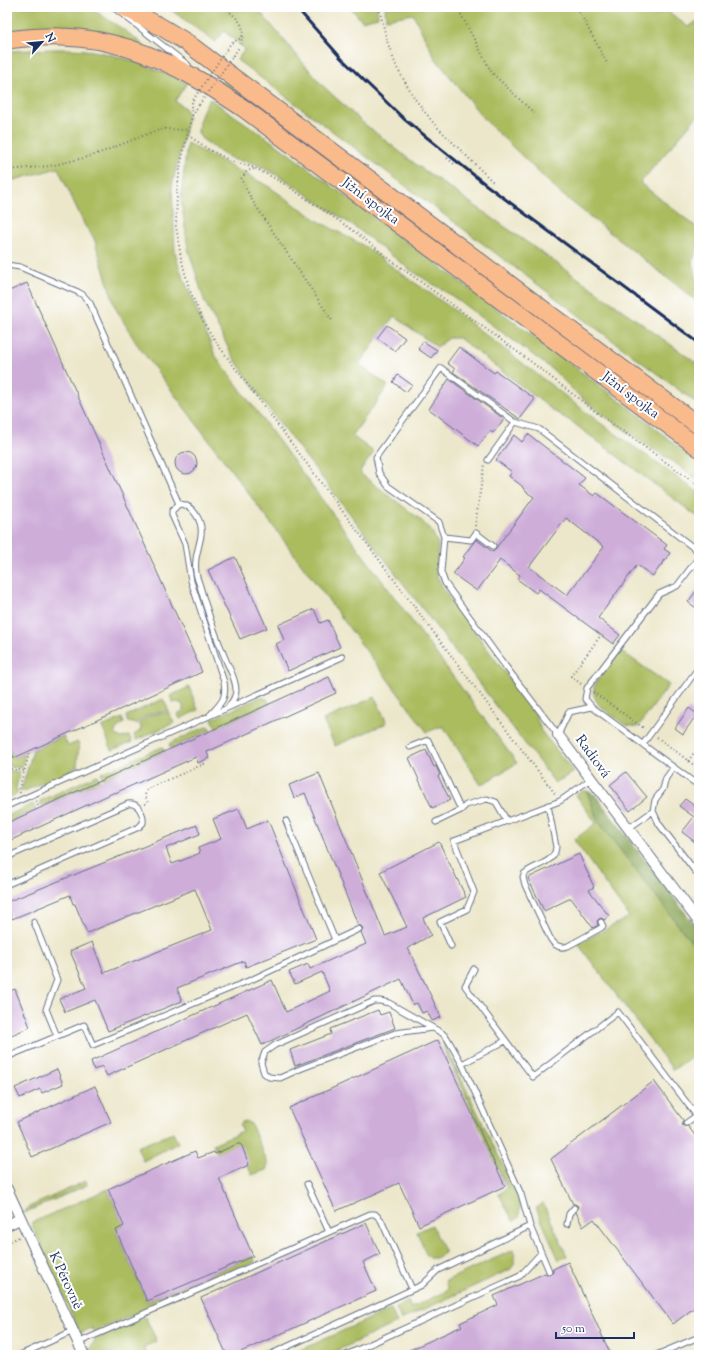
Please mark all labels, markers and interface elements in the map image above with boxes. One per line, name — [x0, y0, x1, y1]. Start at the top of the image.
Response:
north arrow — [22, 22, 62, 62]
text: N — [40, 29, 59, 46]
street label: Jižní spojka — [336, 173, 403, 231]
street label: Jižní spojka — [596, 367, 663, 425]
street label: Radiová — [569, 731, 615, 783]
street label: K Pérovně — [43, 1249, 87, 1313]
scale bar — [556, 1314, 634, 1340]
text: 50 m — [561, 1320, 585, 1338]

